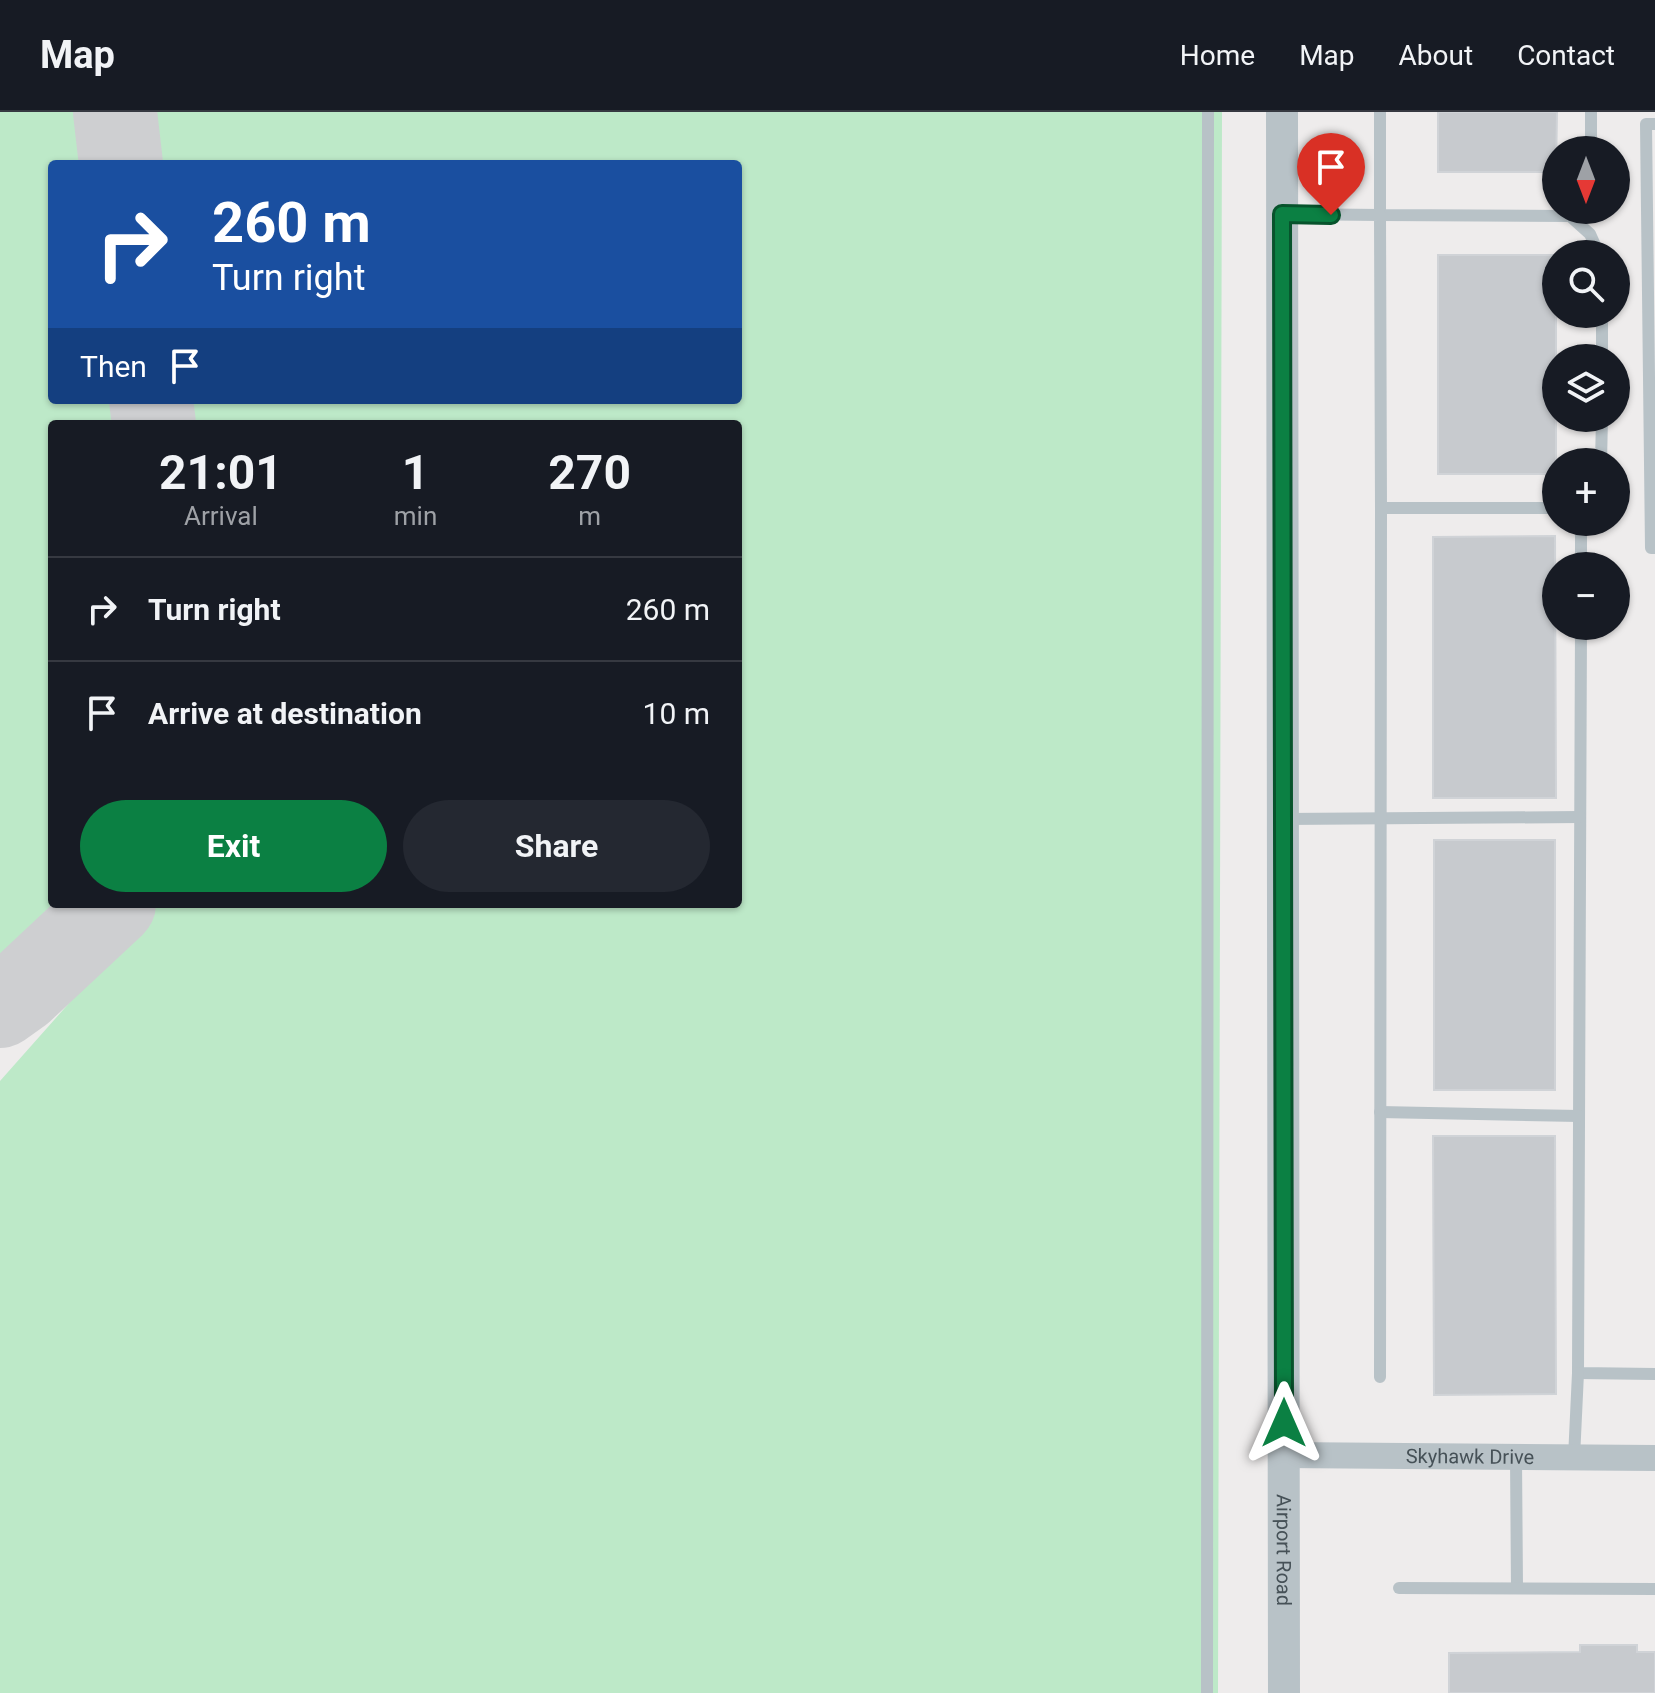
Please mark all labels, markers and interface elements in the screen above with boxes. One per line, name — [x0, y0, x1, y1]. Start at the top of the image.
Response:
text: Map — [40, 33, 115, 77]
text: Home — [1180, 39, 1255, 72]
text: Map — [1299, 39, 1355, 72]
text: About — [1399, 39, 1473, 72]
text: Contact — [1517, 39, 1615, 72]
pin — [1297, 133, 1365, 215]
north arrow — [1542, 136, 1630, 224]
map controls — [1542, 136, 1630, 640]
icon: arrive — [1309, 145, 1353, 189]
text: 260 m — [212, 190, 371, 256]
icon: right — [80, 192, 184, 296]
button: search — [1542, 240, 1630, 328]
text: Turn right — [212, 257, 365, 299]
icon: arrive — [163, 344, 207, 388]
button: layers — [1542, 344, 1630, 432]
text: Then — [80, 349, 147, 384]
text: 21:01 — [159, 444, 283, 501]
text: 1 — [402, 444, 429, 501]
text: 270 — [548, 444, 631, 501]
button: + — [1542, 448, 1630, 536]
text: Arrival — [184, 501, 258, 531]
text: min — [394, 501, 437, 531]
text: m — [578, 501, 601, 531]
button: − — [1542, 552, 1630, 640]
icon: right — [80, 587, 124, 631]
text: Turn right — [148, 592, 281, 627]
text: 260 m — [626, 592, 710, 627]
icon: arrive — [80, 691, 124, 735]
text: Arrive at destination — [148, 696, 422, 731]
text: 10 m — [643, 696, 710, 731]
button: Exit — [80, 800, 387, 892]
button: Share — [403, 800, 710, 892]
position arrow — [1242, 1381, 1326, 1465]
street label: Skyhawk Drive — [1406, 1444, 1534, 1469]
street label: Airport Road — [1272, 1494, 1296, 1606]

